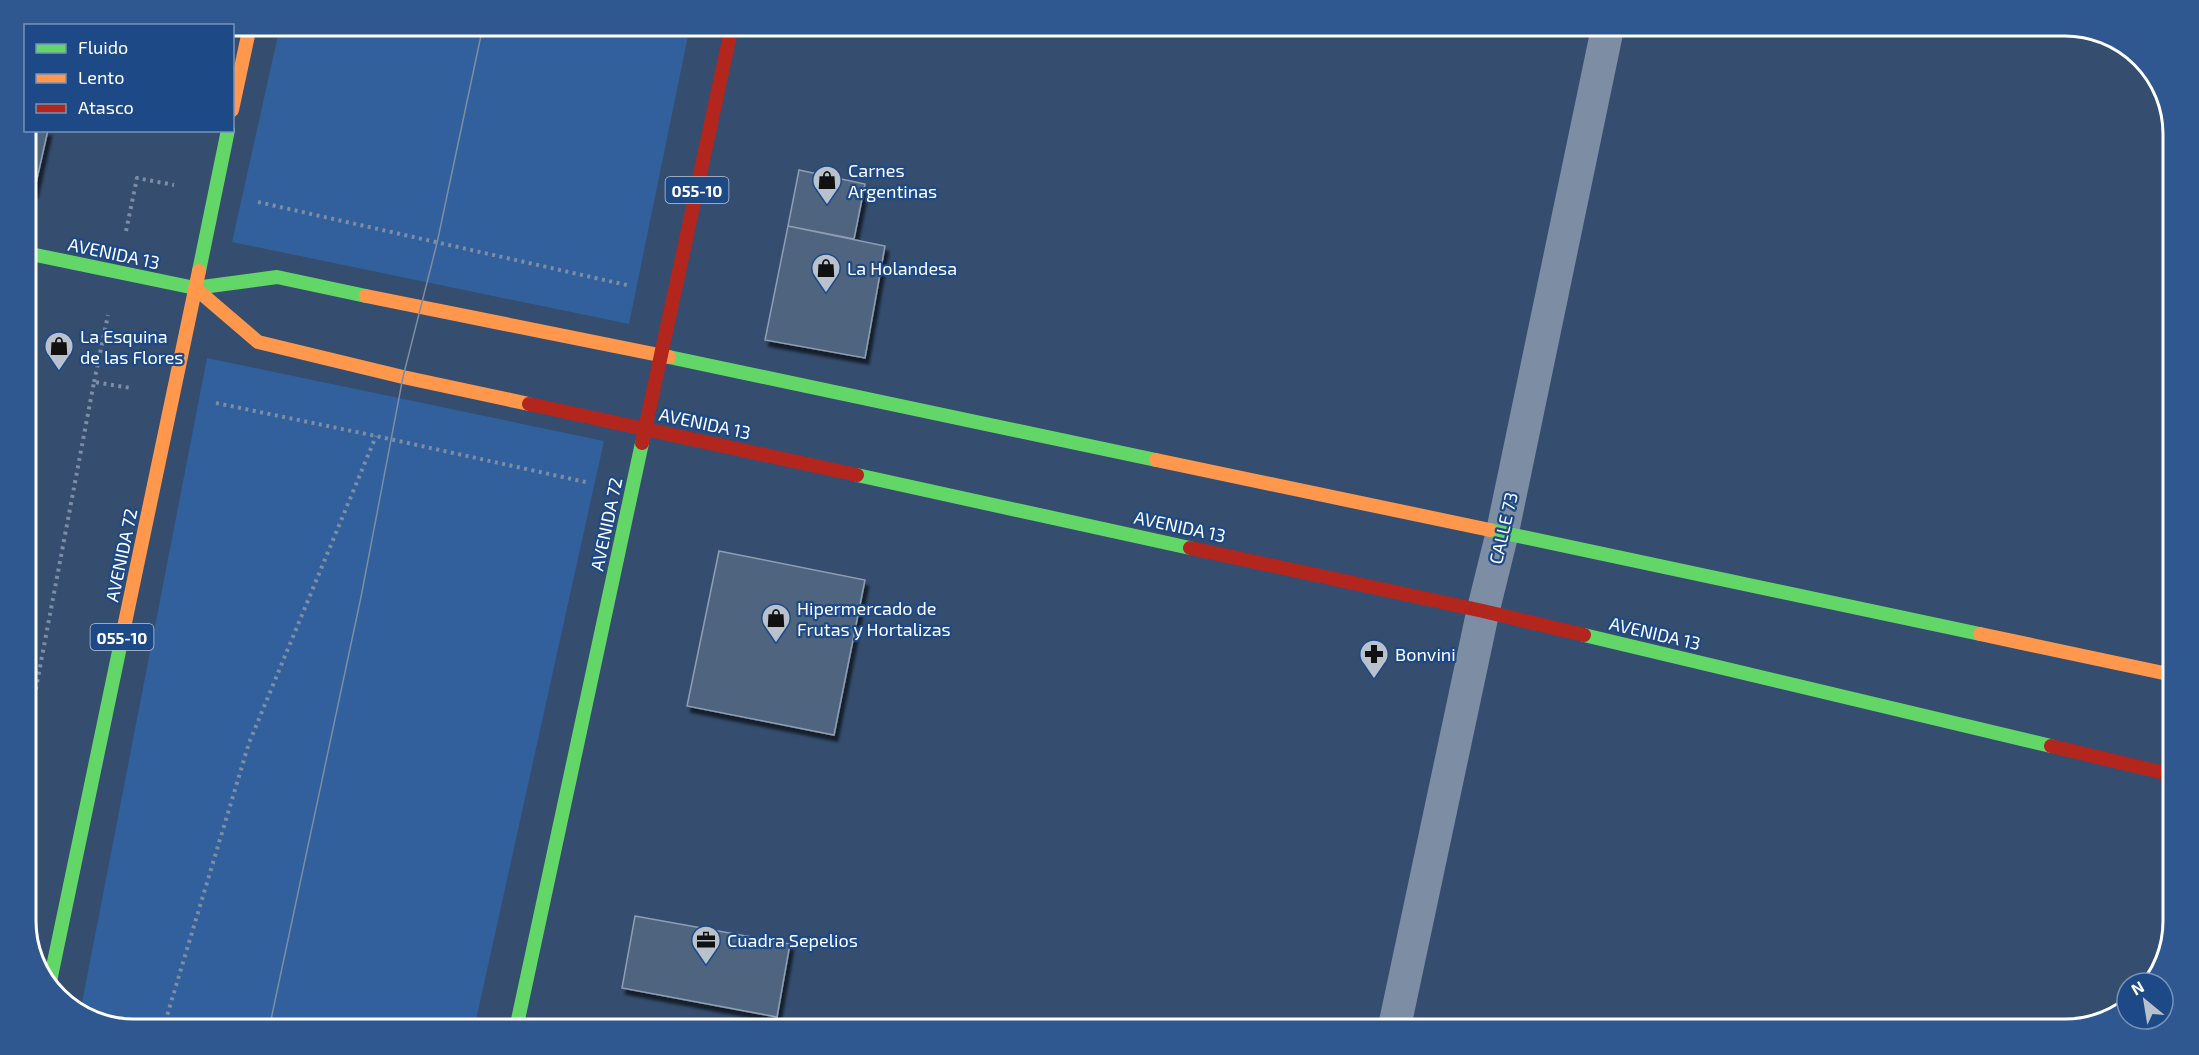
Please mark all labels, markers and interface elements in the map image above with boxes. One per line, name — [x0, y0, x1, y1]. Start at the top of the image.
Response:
legend — [24, 24, 234, 132]
text: Fluido — [78, 36, 128, 58]
text: Lento — [78, 66, 124, 88]
text: Atasco — [78, 96, 134, 118]
place label: Carnes Argentinas — [848, 159, 937, 202]
shop icon: Carnes Argentinas — [811, 164, 843, 206]
road number: 055-10 — [666, 177, 728, 203]
street label: AVENIDA 13 — [66, 233, 162, 273]
shop icon: La Holandesa — [810, 252, 842, 294]
place label: La Holandesa — [847, 257, 957, 279]
place label: La Esquina de las Flores — [80, 325, 183, 368]
shop icon: La Esquina de las Flores — [43, 330, 75, 372]
street label: AVENIDA 13 — [657, 403, 753, 443]
street label: AVENIDA 72 — [585, 475, 627, 573]
street label: CALLE 73 — [1484, 490, 1522, 566]
street label: AVENIDA 72 — [100, 506, 142, 604]
street label: AVENIDA 13 — [1132, 506, 1228, 546]
place label: Hipermercado de Frutas y Hortalizas — [797, 597, 951, 640]
shop icon: Hipermercado de Frutas y Hortalizas — [760, 602, 792, 644]
street label: AVENIDA 13 — [1607, 612, 1703, 654]
road number: 055-10 — [90, 624, 154, 650]
pharmacy icon: Bonvini — [1358, 638, 1390, 680]
place label: Bonvini — [1395, 643, 1456, 665]
office icon: Cuadra Sepelios — [690, 924, 722, 966]
place label: Cuadra Sepelios — [727, 929, 858, 951]
north arrow — [2115, 971, 2175, 1031]
text: N — [2127, 976, 2147, 999]

